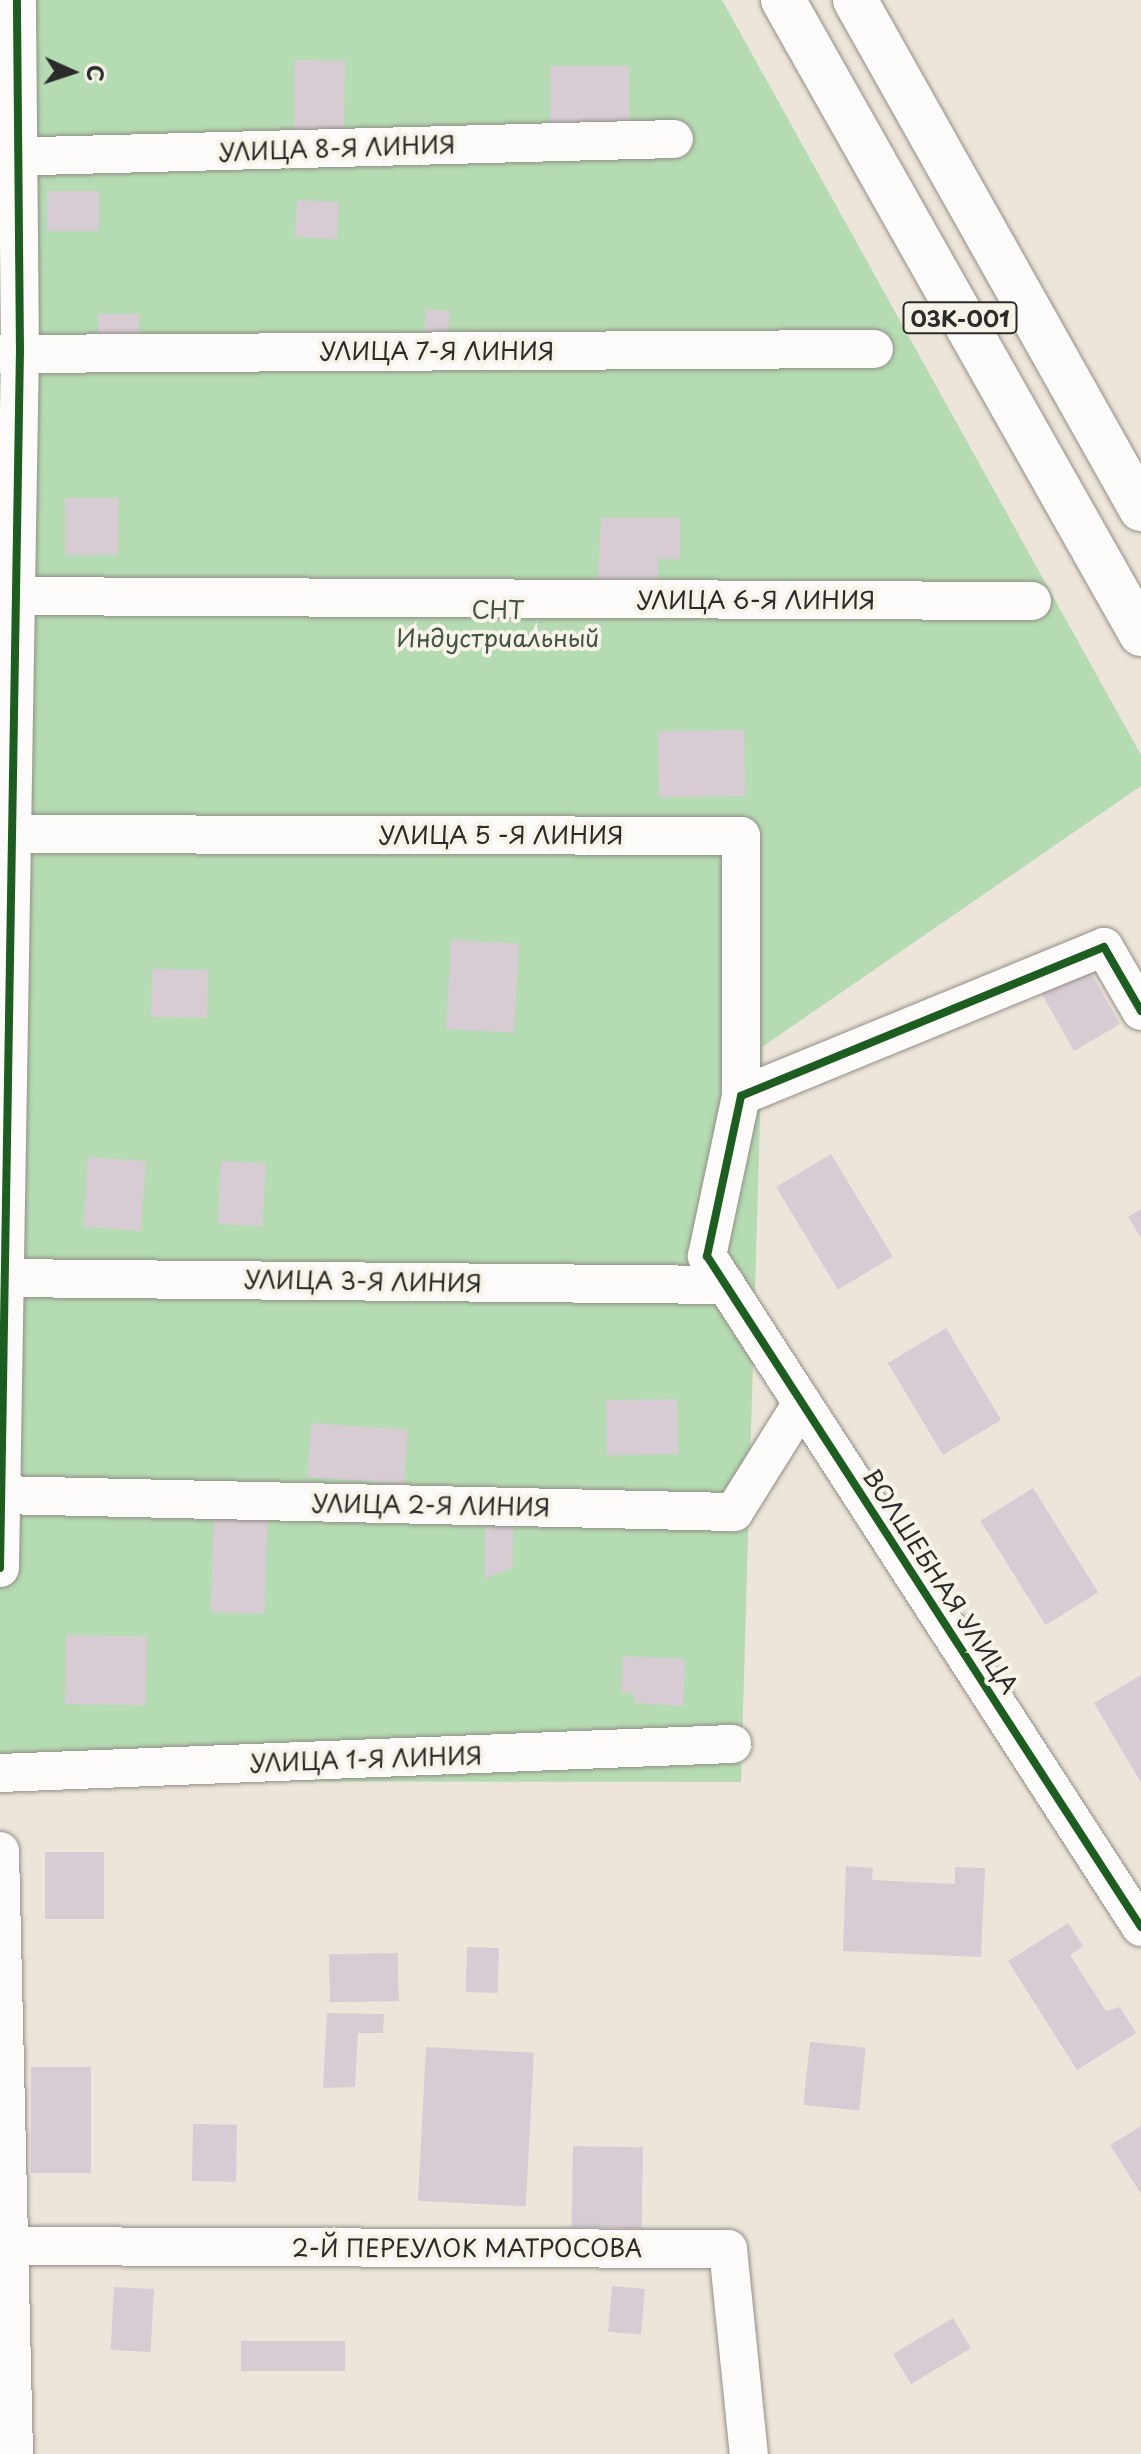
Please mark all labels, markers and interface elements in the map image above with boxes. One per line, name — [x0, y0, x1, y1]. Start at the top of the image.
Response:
north arrow — [32, 32, 112, 112]
text: С — [80, 64, 113, 82]
street label: УЛИЦА 8-Я ЛИНИЯ — [217, 129, 457, 167]
road number: 03К-001 — [902, 300, 1018, 336]
street label: УЛИЦА 7-Я ЛИНИЯ — [319, 337, 555, 365]
street label: УЛИЦА 6-Я ЛИНИЯ — [636, 586, 876, 614]
park label: СНТ Индустриальный — [397, 596, 599, 652]
street label: УЛИЦА 5 -Я ЛИНИЯ — [378, 821, 624, 849]
street label: УЛИЦА 3-Я ЛИНИЯ — [243, 1265, 483, 1297]
street label: ВОЛШЕБНАЯ УЛИЦА — [858, 1463, 1024, 1699]
street label: УЛИЦА 2-Я ЛИНИЯ — [311, 1489, 551, 1521]
street label: УЛИЦА 1-Я ЛИНИЯ — [249, 1741, 483, 1777]
street label: 2-Й ПЕРЕУЛОК МАТРОСОВА — [291, 2234, 643, 2262]

